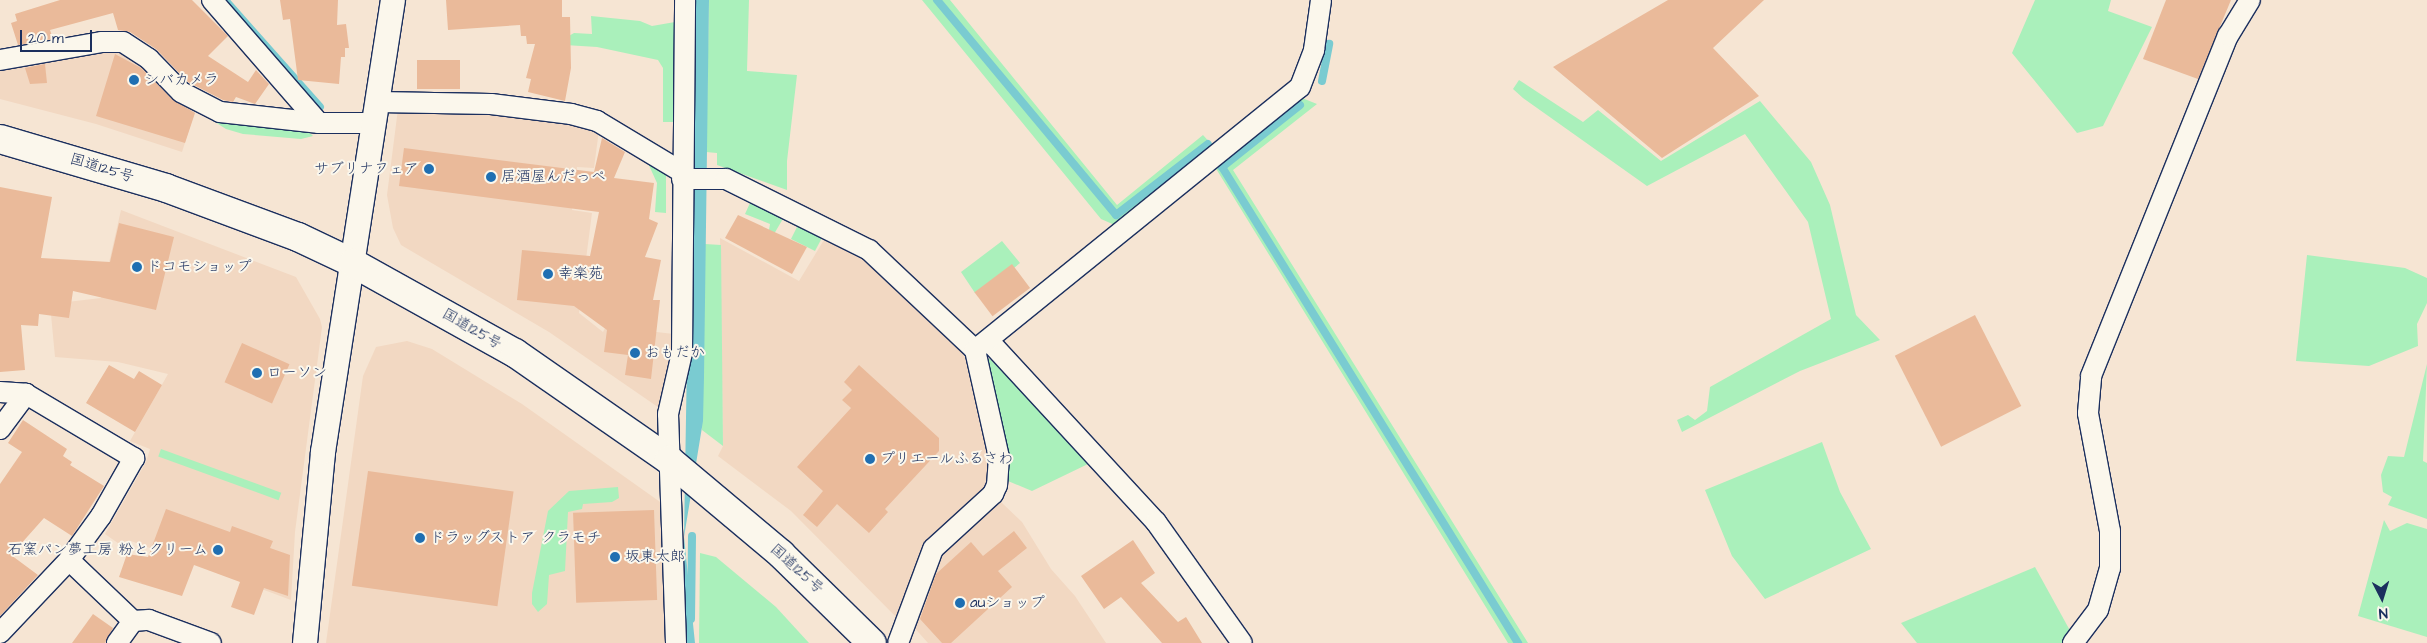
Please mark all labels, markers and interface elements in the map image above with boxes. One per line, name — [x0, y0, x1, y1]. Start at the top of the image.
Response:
scale bar — [22, 20, 95, 52]
text: 20 m — [28, 28, 64, 49]
place label: シバカメラ — [144, 71, 219, 89]
marker: シバカメラ — [128, 74, 140, 86]
street label: 国道125号 — [68, 150, 136, 186]
place label: サブリナフェア — [314, 160, 419, 178]
marker: サブリナフェア — [423, 163, 435, 175]
place label: 居酒屋んだっぺ — [501, 168, 606, 186]
marker: 居酒屋んだっぺ — [485, 171, 497, 183]
place label: ドコモショップ — [147, 258, 252, 276]
marker: ドコモショップ — [131, 261, 143, 273]
place label: 幸楽苑 — [558, 265, 603, 283]
marker: 幸楽苑 — [542, 268, 554, 280]
street label: 国道125号 — [439, 305, 505, 353]
place label: おもだか — [645, 344, 705, 362]
marker: おもだか — [629, 347, 641, 359]
place label: ローソン — [267, 364, 327, 382]
marker: ローソン — [251, 367, 263, 379]
place label: プリエールふるさわ — [880, 450, 1015, 468]
marker: プリエールふるさわ — [864, 453, 876, 465]
place label: ドラッグストア クラモチ — [430, 529, 601, 547]
marker: ドラッグストア クラモチ — [414, 532, 426, 544]
street label: 国道125号 — [766, 540, 828, 598]
place label: 石窯パン夢工房 粉とクリーム — [7, 541, 208, 559]
marker: 石窯パン夢工房 粉とクリーム — [212, 544, 224, 556]
place label: 坂東太郎 — [625, 548, 685, 566]
marker: 坂東太郎 — [609, 551, 621, 563]
north arrow — [2357, 573, 2407, 623]
place label: auショップ — [970, 594, 1045, 612]
marker: auショップ — [954, 597, 966, 609]
text: N — [2378, 603, 2389, 623]

